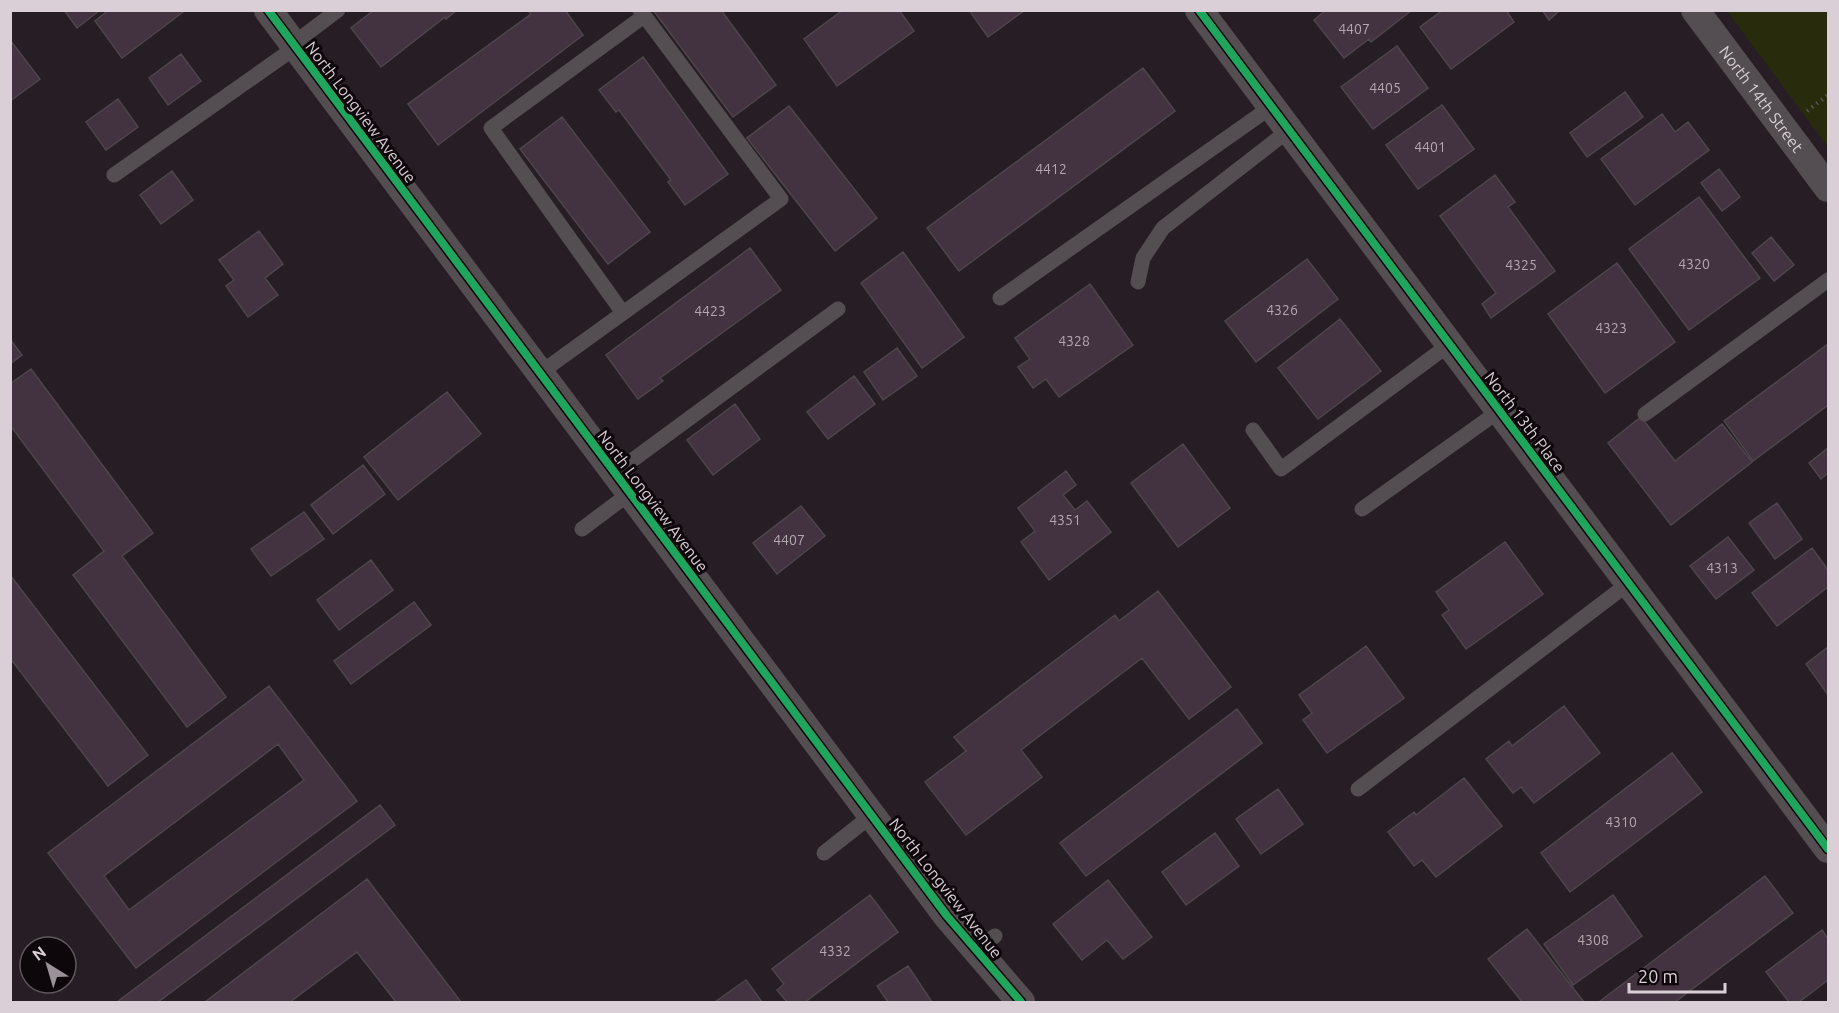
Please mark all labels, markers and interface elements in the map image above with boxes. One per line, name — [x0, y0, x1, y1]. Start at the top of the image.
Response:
house number: 4407 — [1338, 21, 1370, 37]
street label: North Longview Avenue — [302, 38, 420, 186]
street label: North 14th Street — [1716, 42, 1807, 156]
house number: 4405 — [1369, 80, 1401, 96]
house number: 4401 — [1414, 139, 1446, 155]
house number: 4412 — [1035, 161, 1067, 177]
house number: 4320 — [1678, 256, 1710, 272]
house number: 4325 — [1505, 257, 1537, 273]
house number: 4326 — [1266, 302, 1298, 318]
house number: 4423 — [694, 303, 726, 319]
house number: 4323 — [1595, 320, 1627, 336]
house number: 4328 — [1058, 333, 1090, 349]
street label: North 13th Place — [1481, 368, 1569, 476]
street label: North Longview Avenue — [594, 427, 712, 575]
house number: 4351 — [1049, 512, 1081, 528]
house number: 4407 — [773, 532, 805, 548]
house number: 4313 — [1706, 560, 1738, 576]
house number: 4310 — [1605, 814, 1637, 830]
street label: North Longview Avenue — [886, 815, 1006, 961]
house number: 4308 — [1577, 932, 1609, 948]
north arrow — [18, 935, 78, 995]
text: N — [29, 942, 49, 964]
house number: 4332 — [819, 943, 851, 959]
scale bar — [1629, 956, 1725, 994]
text: 20 m — [1638, 966, 1678, 986]

